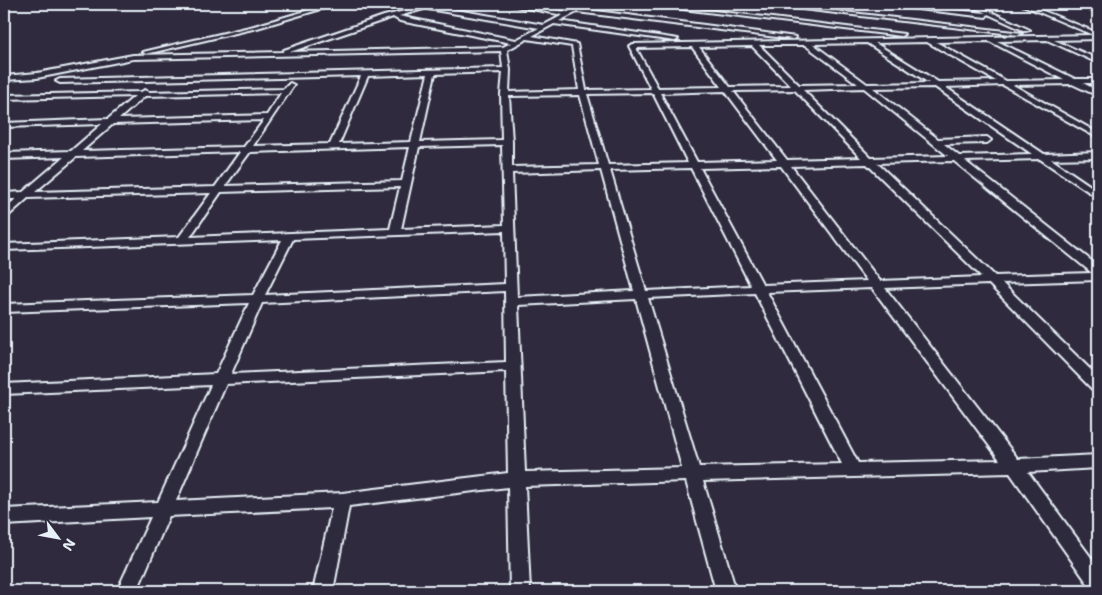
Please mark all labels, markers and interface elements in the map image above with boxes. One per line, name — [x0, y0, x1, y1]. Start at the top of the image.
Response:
north arrow — [32, 512, 82, 562]
text: N — [58, 535, 80, 554]

